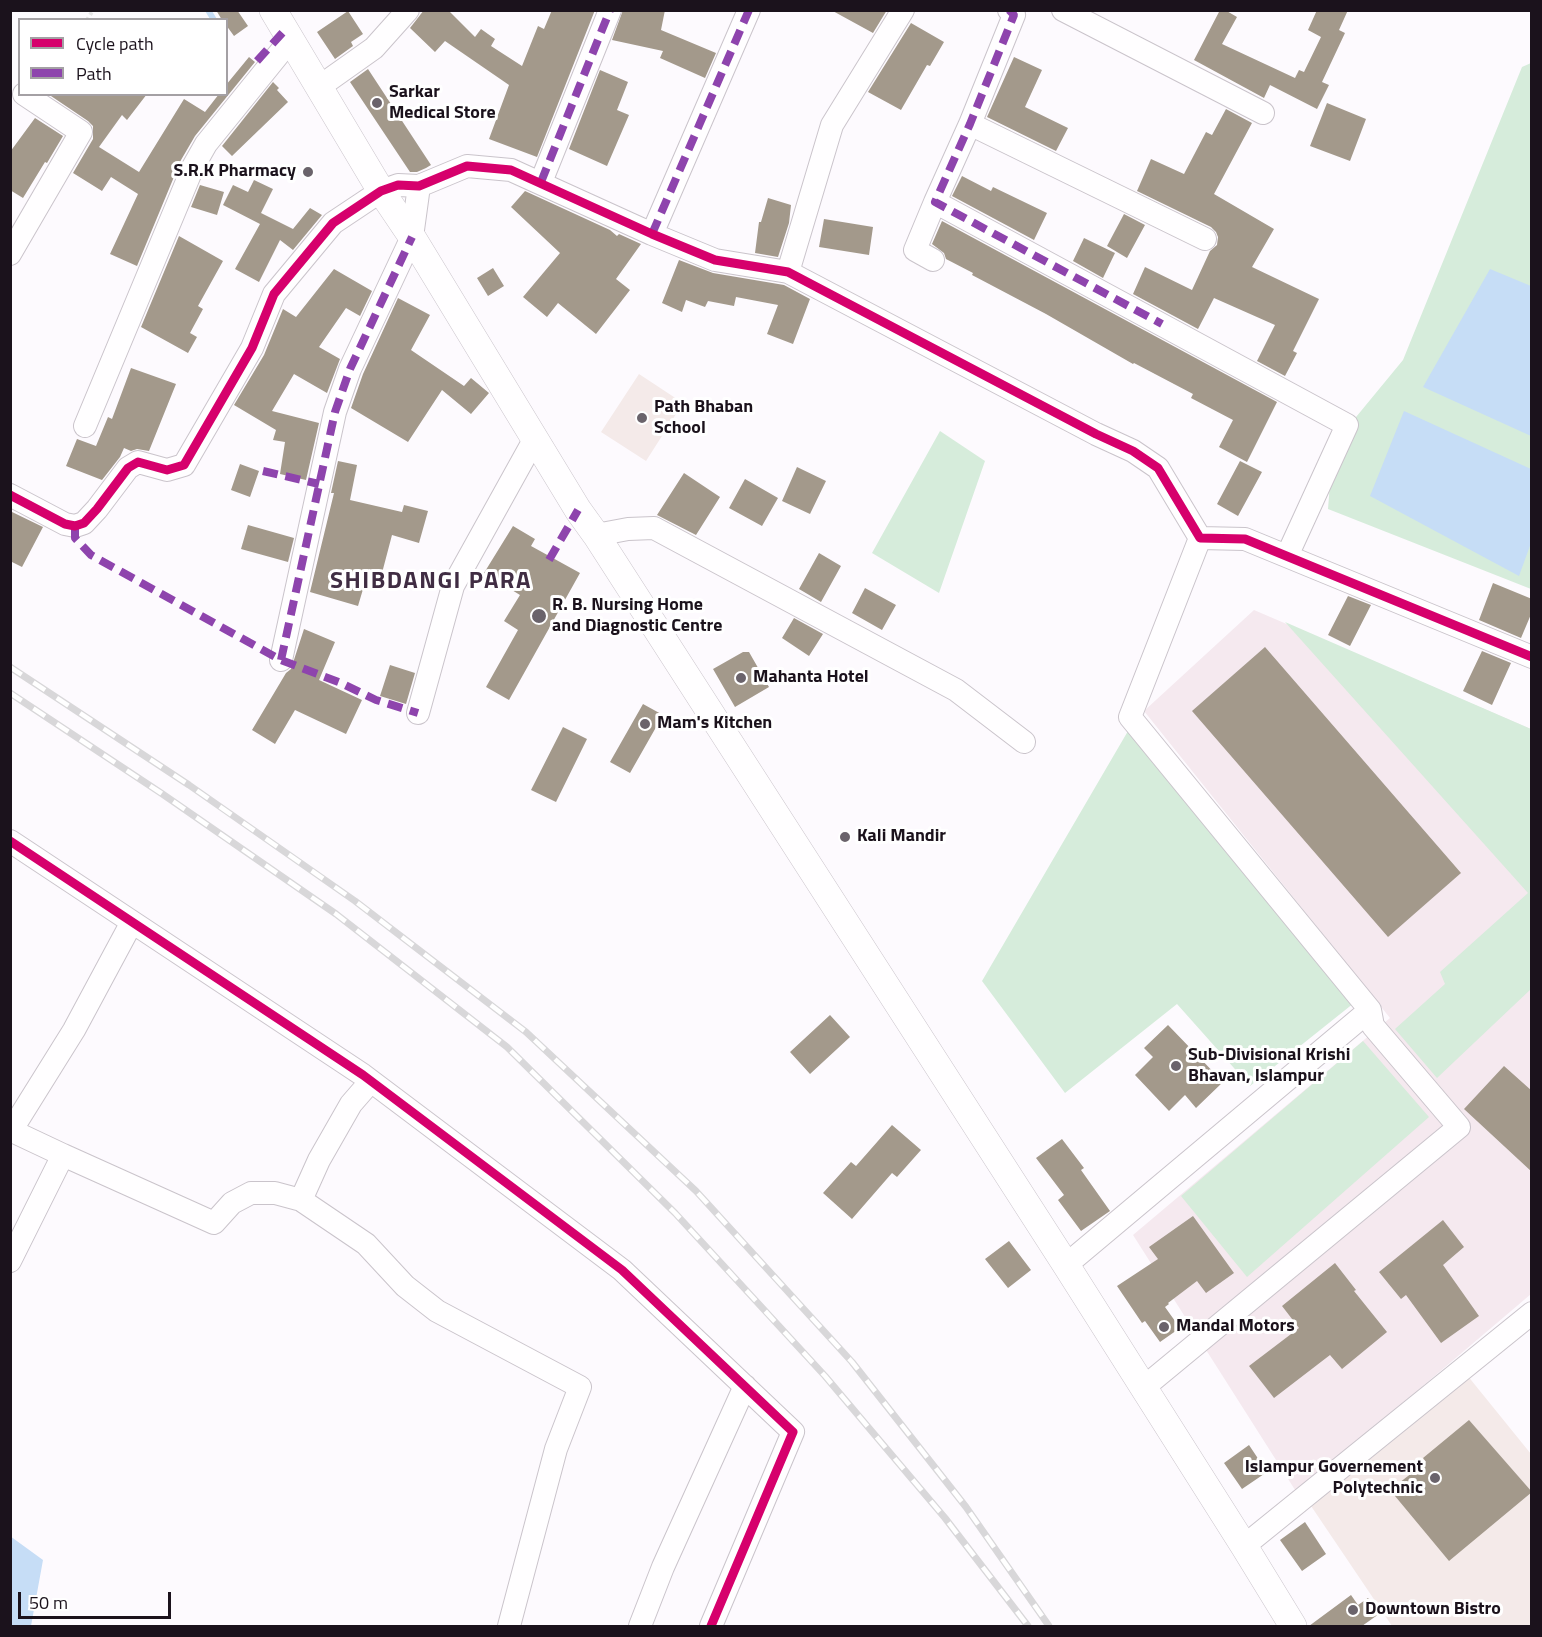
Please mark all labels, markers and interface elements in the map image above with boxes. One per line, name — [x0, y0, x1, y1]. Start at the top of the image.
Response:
legend — [18, 18, 228, 96]
text: Cycle path — [76, 30, 154, 57]
text: Path — [76, 60, 112, 87]
place label: Sarkar Medical Store — [389, 82, 496, 124]
marker: Sarkar Medical Store — [370, 96, 384, 110]
place label: S.R.K Pharmacy — [173, 161, 296, 183]
marker: S.R.K Pharmacy — [301, 165, 315, 179]
place label: Path Bhaban School — [654, 397, 753, 440]
marker: Path Bhaban School — [635, 411, 649, 425]
district label: SHIBDANGI PARA — [330, 568, 532, 596]
place label: R. B. Nursing Home and Diagnostic Centre — [552, 595, 722, 638]
marker: R. B. Nursing Home and Diagnostic Centre — [530, 607, 548, 625]
place label: Mahanta Hotel — [753, 667, 869, 689]
marker: Mahanta Hotel — [734, 671, 748, 685]
place label: Mam's Kitchen — [657, 713, 772, 735]
marker: Mam's Kitchen — [638, 717, 652, 731]
place label: Kali Mandir — [857, 826, 946, 848]
marker: Kali Mandir — [838, 830, 852, 844]
place label: Sub-Divisional Krishi Bhavan, Islampur — [1188, 1045, 1350, 1088]
marker: Sub-Divisional Krishi Bhavan, Islampur — [1169, 1059, 1183, 1073]
place label: Mandal Motors — [1176, 1316, 1295, 1338]
marker: Mandal Motors — [1157, 1320, 1171, 1334]
place label: Islampur Governement Polytechnic — [1245, 1457, 1423, 1500]
marker: Islampur Governement Polytechnic — [1428, 1471, 1442, 1485]
scale bar — [21, 1580, 174, 1618]
text: 50 m — [29, 1589, 68, 1616]
place label: Downtown Bistro — [1365, 1599, 1501, 1621]
marker: Downtown Bistro — [1346, 1603, 1360, 1617]

